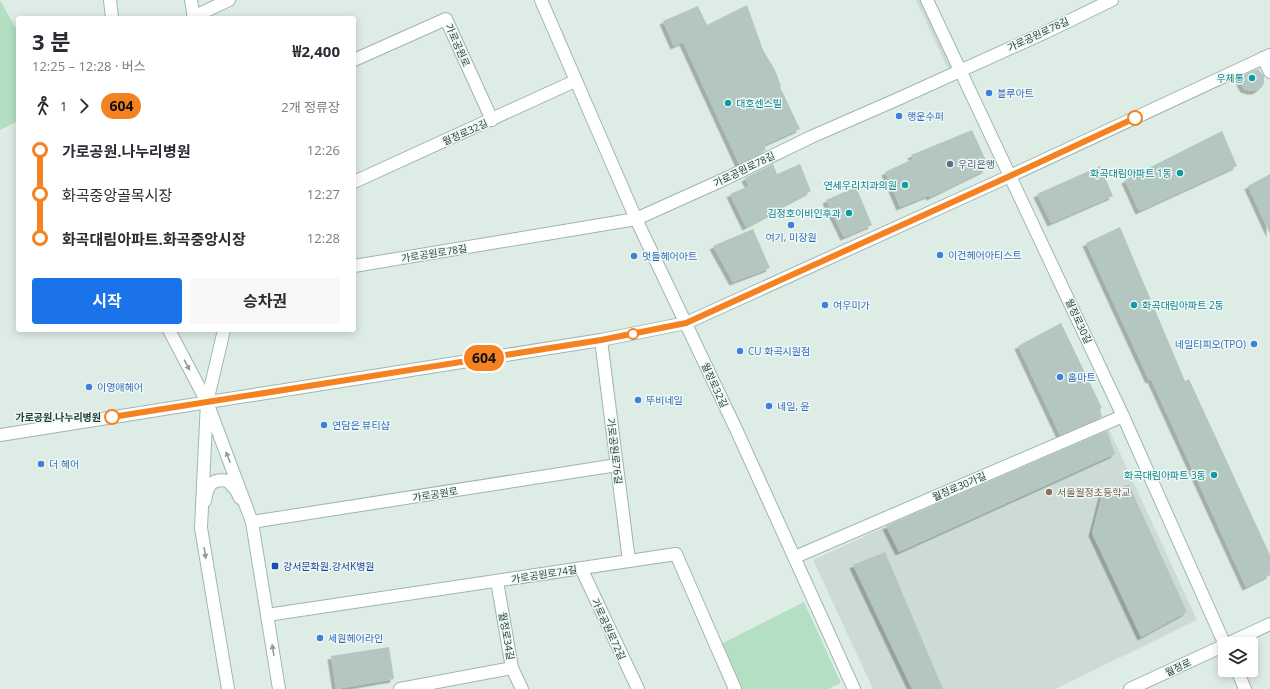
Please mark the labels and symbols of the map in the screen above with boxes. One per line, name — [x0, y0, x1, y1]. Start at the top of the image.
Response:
street label: 가로공원로78길 — [1005, 14, 1071, 54]
street label: 가로공원로 — [442, 21, 474, 69]
place label: 우체통 — [1216, 71, 1244, 85]
marker: 우체통 — [1247, 73, 1257, 83]
place label: 블루아트 — [997, 86, 1034, 100]
marker: 블루아트 — [984, 88, 994, 98]
place label: 대호센스빌 — [736, 96, 782, 110]
marker: 대호센스빌 — [723, 98, 733, 108]
place label: 행운수퍼 — [907, 109, 944, 123]
unlabelled marker — [1127, 110, 1143, 126]
marker: 행운수퍼 — [894, 111, 904, 121]
street label: 월정로32길 — [440, 116, 490, 148]
street label: 가로공원로78길 — [711, 148, 777, 190]
place label: 우리은행 — [958, 157, 995, 171]
marker: 우리은행 — [945, 159, 955, 169]
place label: 화곡대림아파트 1동 — [1090, 166, 1172, 180]
marker: 화곡대림아파트 1동 — [1175, 168, 1185, 178]
place label: 연세우리치과의원 — [823, 178, 897, 192]
marker: 연세우리치과의원 — [900, 180, 910, 190]
place label: 김정호이비인후과 — [767, 206, 841, 220]
marker: 김정호이비인후과 — [844, 208, 854, 218]
marker: 여기, 미장원 — [786, 220, 796, 230]
place label: 여기, 미장원 — [765, 230, 817, 244]
street label: 가로공원로78길 — [400, 241, 468, 265]
place label: 이건헤어아티스트 — [948, 248, 1022, 262]
place label: 멋들헤어아트 — [642, 249, 697, 263]
marker: 이건헤어아티스트 — [935, 250, 945, 260]
marker: 멋들헤어아트 — [629, 251, 639, 261]
street label: 월정로30길 — [1062, 296, 1096, 346]
place label: 여우미가 — [833, 298, 870, 312]
place label: 화곡대림아파트 2동 — [1142, 298, 1224, 312]
marker: 여우미가 — [820, 300, 830, 310]
marker: 화곡대림아파트 2동 — [1129, 300, 1139, 310]
unlabelled marker — [627, 328, 639, 340]
place label: 네일티피오(TPO) — [1175, 337, 1246, 351]
marker: 네일티피오(TPO) — [1249, 339, 1259, 349]
place label: CU 화곡시원점 — [748, 344, 810, 358]
line badge: 604 — [461, 345, 507, 371]
marker: CU 화곡시원점 — [735, 346, 745, 356]
one-way arrow — [184, 359, 190, 370]
street label: 월정로32길 — [698, 360, 732, 410]
place label: 홈마트 — [1068, 370, 1096, 384]
marker: 홈마트 — [1055, 372, 1065, 382]
place label: 이영애헤어 — [97, 380, 143, 394]
marker: 이영애헤어 — [84, 382, 94, 392]
place label: 뚜비네일 — [646, 393, 683, 407]
marker: 뚜비네일 — [633, 395, 643, 405]
place label: 네일, 윤 — [777, 399, 810, 413]
marker: 네일, 윤 — [764, 401, 774, 411]
marker: 가로공원.나누리병원 — [104, 409, 120, 425]
place label: 가로공원.나누리병원 — [15, 410, 101, 424]
street label: 가로공원로76길 — [604, 417, 626, 485]
place label: 연담은 뷰티샵 — [332, 418, 391, 432]
marker: 연담은 뷰티샵 — [319, 420, 329, 430]
one-way arrow — [224, 450, 230, 462]
place label: 더 헤어 — [49, 457, 79, 471]
marker: 더 헤어 — [36, 459, 46, 469]
street label: 월정로30가길 — [930, 468, 988, 504]
place label: 화곡대림아파트 3동 — [1124, 468, 1206, 482]
marker: 화곡대림아파트 3동 — [1209, 470, 1219, 480]
street label: 가로공원로 — [411, 483, 459, 505]
place label: 서울월정초등학교 — [1057, 485, 1131, 499]
marker: 서울월정초등학교 — [1044, 487, 1054, 497]
one-way arrow — [202, 546, 208, 559]
place label: 강서문화원.강서K병원 — [283, 559, 375, 573]
marker: 강서문화원.강서K병원 — [270, 561, 280, 571]
street label: 가로공원로74길 — [510, 562, 578, 586]
street label: 가로공원로72길 — [589, 596, 629, 662]
street label: 월정로34길 — [496, 611, 518, 661]
place label: 세원헤어라인 — [328, 631, 383, 645]
marker: 세원헤어라인 — [315, 633, 325, 643]
one-way arrow — [270, 644, 276, 657]
street label: 월정로 — [1163, 655, 1193, 679]

